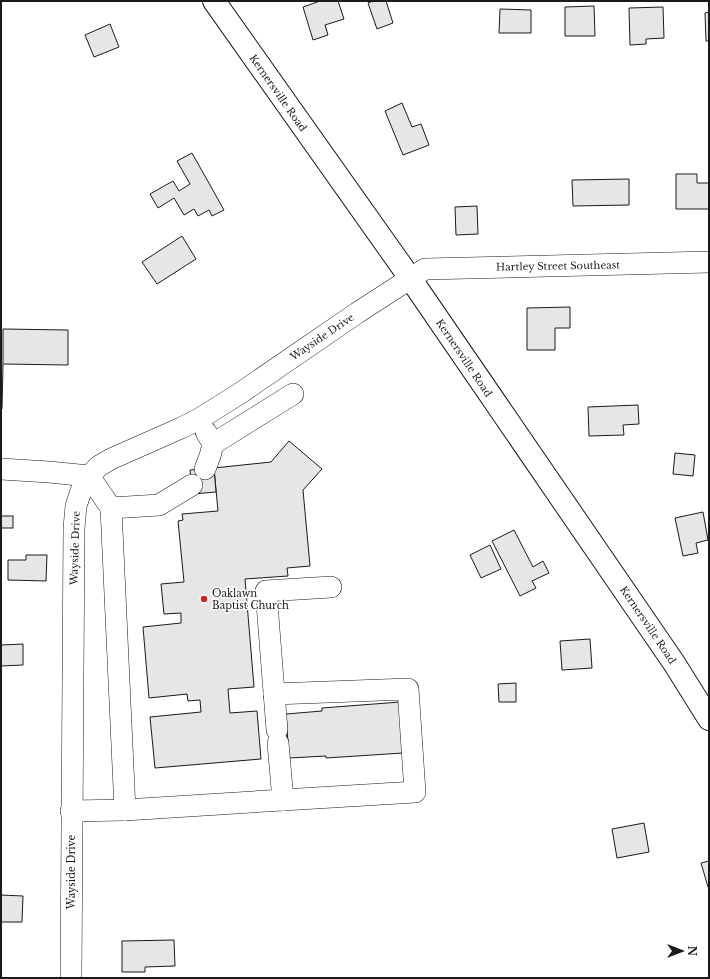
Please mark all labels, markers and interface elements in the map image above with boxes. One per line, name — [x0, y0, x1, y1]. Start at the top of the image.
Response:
street label: Kernersville Road — [247, 52, 310, 134]
street label: Hartley Street Southeast — [496, 258, 620, 274]
street label: Wayside Drive — [287, 311, 357, 364]
street label: Kernersville Road — [433, 317, 495, 400]
street label: Wayside Drive — [67, 510, 83, 586]
street label: Kernersville Road — [617, 584, 679, 667]
place label: Oaklawn Baptist Church — [212, 587, 289, 612]
marker: Oaklawn Baptist Church — [199, 594, 209, 604]
street label: Wayside Drive — [65, 835, 78, 910]
north arrow — [662, 931, 702, 971]
text: N — [685, 946, 699, 957]

